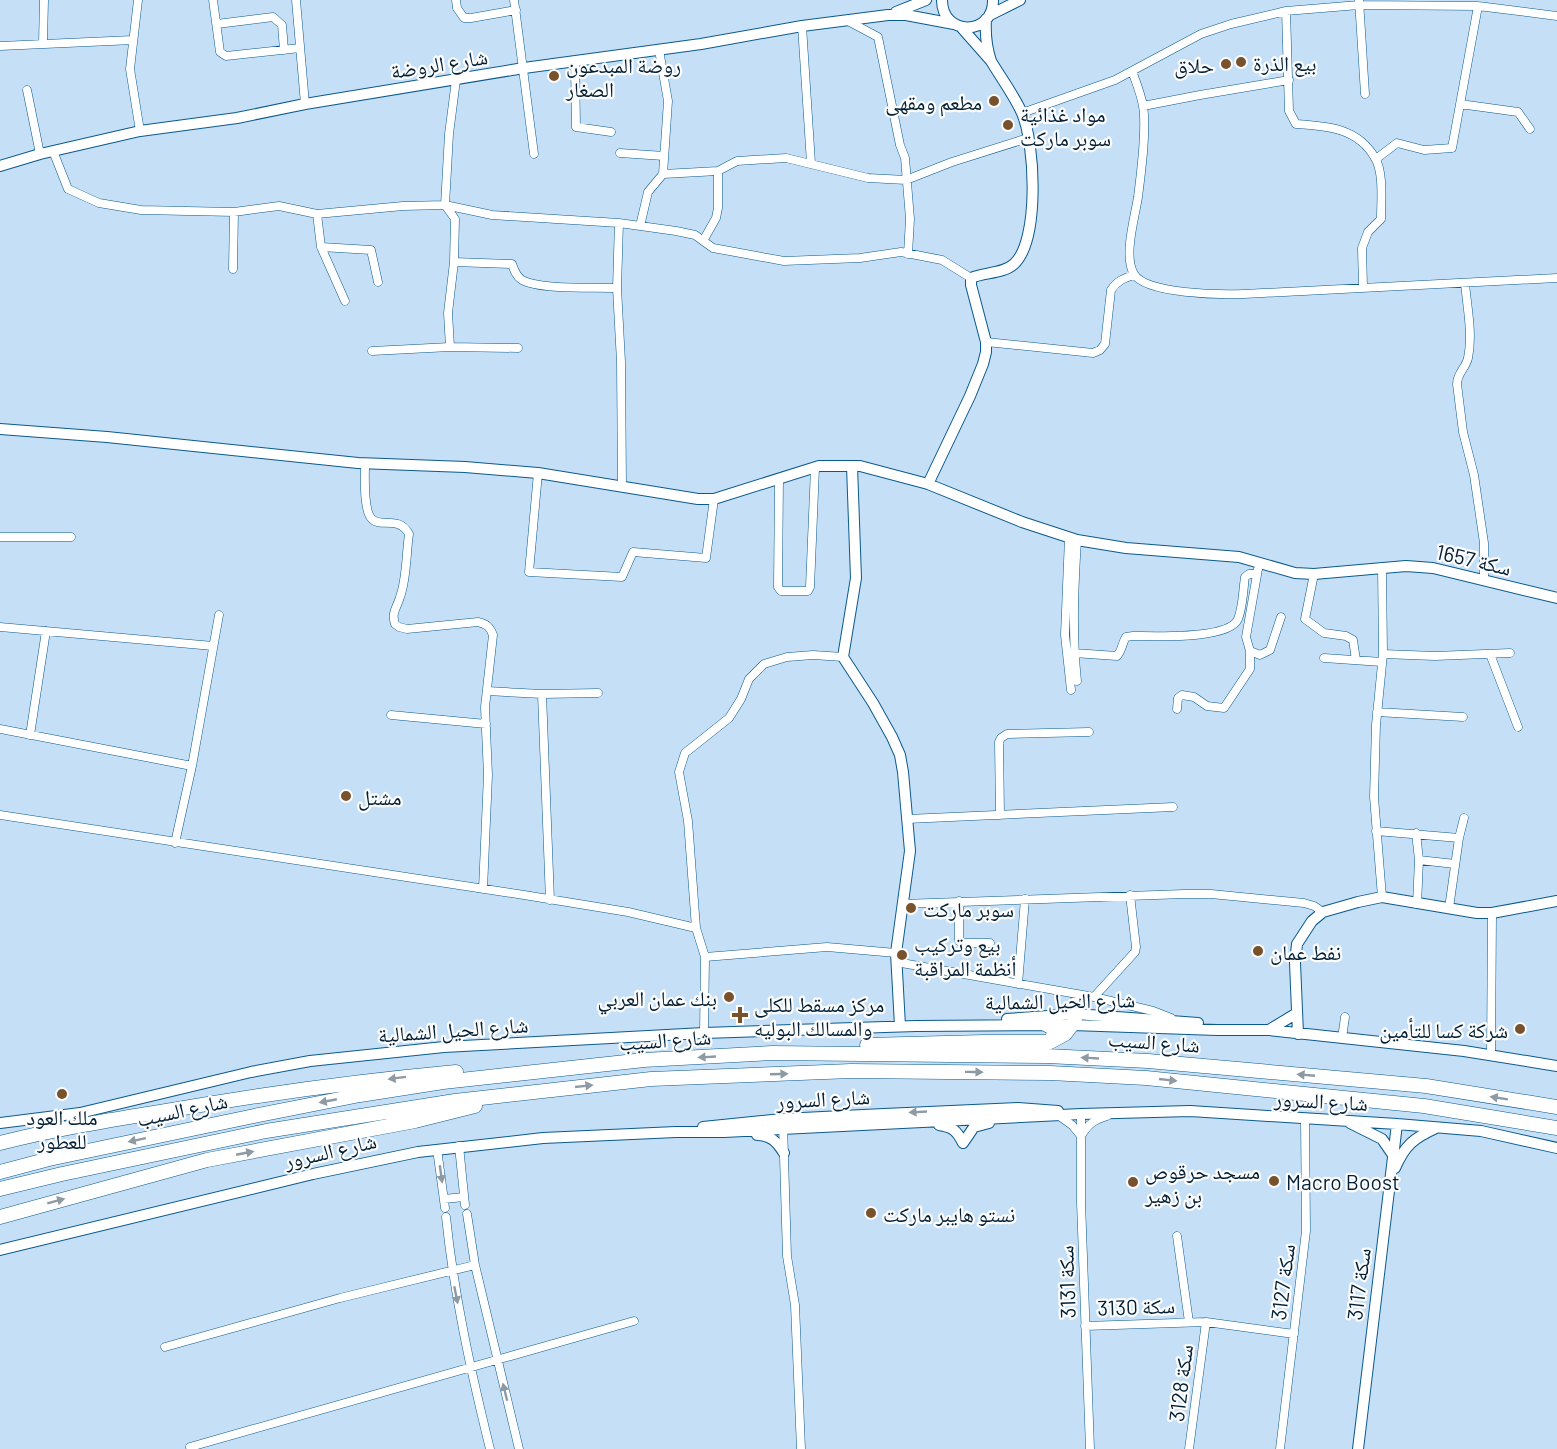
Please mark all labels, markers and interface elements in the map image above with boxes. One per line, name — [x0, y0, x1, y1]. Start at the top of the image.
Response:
street label: شارع الروضة — [389, 43, 490, 85]
place label: بيع الذرة — [1253, 50, 1317, 77]
place label: روضة المبدعون الصغار — [565, 52, 681, 101]
place label: حلاق — [1174, 52, 1214, 79]
marker: بيع الذرة — [1234, 55, 1248, 69]
marker: حلاق — [1219, 57, 1233, 71]
marker: روضة المبدعون الصغار — [547, 69, 561, 83]
place label: مطعم ومقهى — [885, 89, 982, 117]
marker: مطعم ومقهى — [987, 94, 1001, 108]
place label: مواد غذائية سوبر ماركت — [1020, 101, 1111, 150]
marker: مواد غذائية سوبر ماركت — [1001, 118, 1015, 132]
street label: سكة 1657 — [1434, 538, 1514, 580]
place label: مشتل — [358, 784, 401, 811]
marker: مشتل — [339, 789, 353, 803]
place label: سوبر ماركت — [923, 896, 1014, 921]
marker: سوبر ماركت — [904, 901, 918, 915]
place label: بيع وتركيب أنظمة المراقبة — [914, 931, 1016, 980]
place label: نفط عمان — [1270, 939, 1341, 965]
marker: نفط عمان — [1251, 944, 1265, 958]
marker: بيع وتركيب أنظمة المراقبة — [895, 948, 909, 962]
place label: بنك عمان العربي — [598, 985, 717, 1015]
street label: شارع الحيل الشمالية — [984, 986, 1136, 1016]
marker: بنك عمان العربي — [722, 990, 736, 1004]
place label: مركز مسقط للكلى والمسالك البوليه — [754, 991, 884, 1040]
marker: مركز مسقط للكلى والمسالك البوليه — [731, 1006, 749, 1024]
street label: شارع الحيل الشمالية — [377, 1011, 529, 1049]
place label: شركة كسا للتأمين — [1379, 1017, 1508, 1044]
marker: شركة كسا للتأمين — [1513, 1022, 1527, 1036]
street label: شارع السيب — [618, 1023, 712, 1057]
street label: شارع السيب — [1107, 1025, 1201, 1059]
one-way arrow — [697, 1052, 716, 1061]
one-way arrow — [1081, 1054, 1100, 1063]
one-way arrow — [964, 1067, 983, 1077]
one-way arrow — [769, 1069, 788, 1078]
one-way arrow — [1296, 1070, 1315, 1080]
one-way arrow — [388, 1073, 407, 1082]
one-way arrow — [1159, 1075, 1178, 1085]
one-way arrow — [575, 1081, 594, 1091]
street label: شارع السرور — [774, 1083, 871, 1115]
street label: شارع السرور — [1272, 1085, 1369, 1117]
marker: ملك العود للعطور — [55, 1087, 69, 1101]
street label: شارع السيب — [134, 1087, 230, 1133]
one-way arrow — [1490, 1093, 1509, 1102]
one-way arrow — [319, 1097, 338, 1106]
place label: ملك العود للعطور — [26, 1104, 98, 1153]
one-way arrow — [908, 1108, 927, 1117]
street label: شارع السرور — [280, 1127, 379, 1175]
one-way arrow — [127, 1136, 146, 1145]
one-way arrow — [236, 1148, 255, 1157]
place label: مسجد حرقوص بن زهير — [1144, 1158, 1260, 1209]
one-way arrow — [436, 1165, 445, 1184]
place label: Macro Boost — [1286, 1169, 1400, 1194]
marker: Macro Boost — [1267, 1174, 1281, 1188]
marker: مسجد حرقوص بن زهير — [1126, 1175, 1140, 1189]
one-way arrow — [47, 1195, 65, 1205]
place label: نستو هايبر ماركت — [883, 1201, 1015, 1226]
marker: نستو هايبر ماركت — [864, 1206, 878, 1220]
street label: سكة 3127 — [1265, 1243, 1299, 1321]
street label: سكة 3131 — [1052, 1245, 1080, 1319]
street label: سكة 3117 — [1341, 1246, 1375, 1322]
one-way arrow — [452, 1286, 461, 1305]
street label: سكة 3130 — [1097, 1292, 1175, 1320]
street label: سكة 3128 — [1163, 1343, 1197, 1423]
one-way arrow — [499, 1383, 509, 1401]

